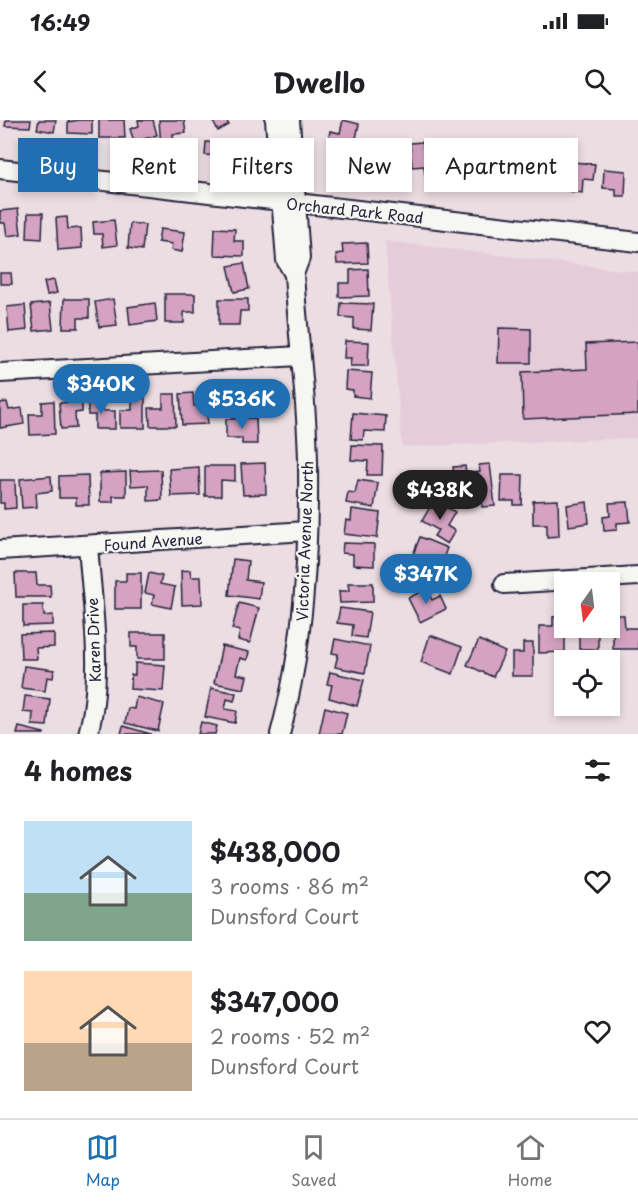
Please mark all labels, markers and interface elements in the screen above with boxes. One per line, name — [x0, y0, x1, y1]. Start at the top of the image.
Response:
text: 16:49 — [30, 5, 91, 38]
text: Dwello — [273, 61, 365, 102]
icon: back — [24, 65, 57, 98]
icon: search — [581, 65, 614, 98]
chip: Buy — [18, 138, 98, 192]
chip: Rent — [110, 138, 198, 192]
chip: Filters — [210, 138, 314, 192]
chip: New — [326, 138, 412, 192]
chip: Apartment — [424, 138, 578, 192]
street label: Orchard Park Road — [285, 191, 425, 229]
pin: $340K — [59, 364, 143, 415]
text: $340K — [67, 368, 135, 398]
pin: $536K — [200, 379, 284, 430]
text: $536K — [208, 383, 276, 413]
street label: Victoria Avenue North — [290, 460, 318, 622]
pin: $438K — [398, 470, 482, 521]
text: $438K — [407, 474, 473, 504]
street label: Found Avenue — [103, 526, 203, 556]
pin: $347K — [384, 554, 468, 605]
text: $347K — [394, 558, 458, 588]
north arrow — [554, 572, 620, 638]
map controls — [554, 572, 620, 716]
street label: Karen Drive — [80, 597, 106, 683]
button: locate — [554, 650, 620, 716]
text: 4 homes — [24, 751, 132, 790]
icon: filters — [581, 754, 614, 787]
text: $438,000 — [210, 832, 341, 871]
icon: home — [72, 845, 144, 917]
icon: heart — [581, 865, 614, 898]
text: 3 rooms · 86 m² — [210, 871, 369, 901]
text: Dunsford Court — [210, 901, 359, 931]
text: $347,000 — [210, 982, 339, 1021]
icon: home — [72, 995, 144, 1067]
icon: heart — [581, 1015, 614, 1048]
text: 2 rooms · 52 m² — [210, 1021, 370, 1051]
text: Dunsford Court — [210, 1051, 359, 1081]
tab: Map — [86, 1131, 120, 1191]
tab: Saved — [291, 1131, 337, 1191]
tab: Home — [508, 1131, 552, 1191]

